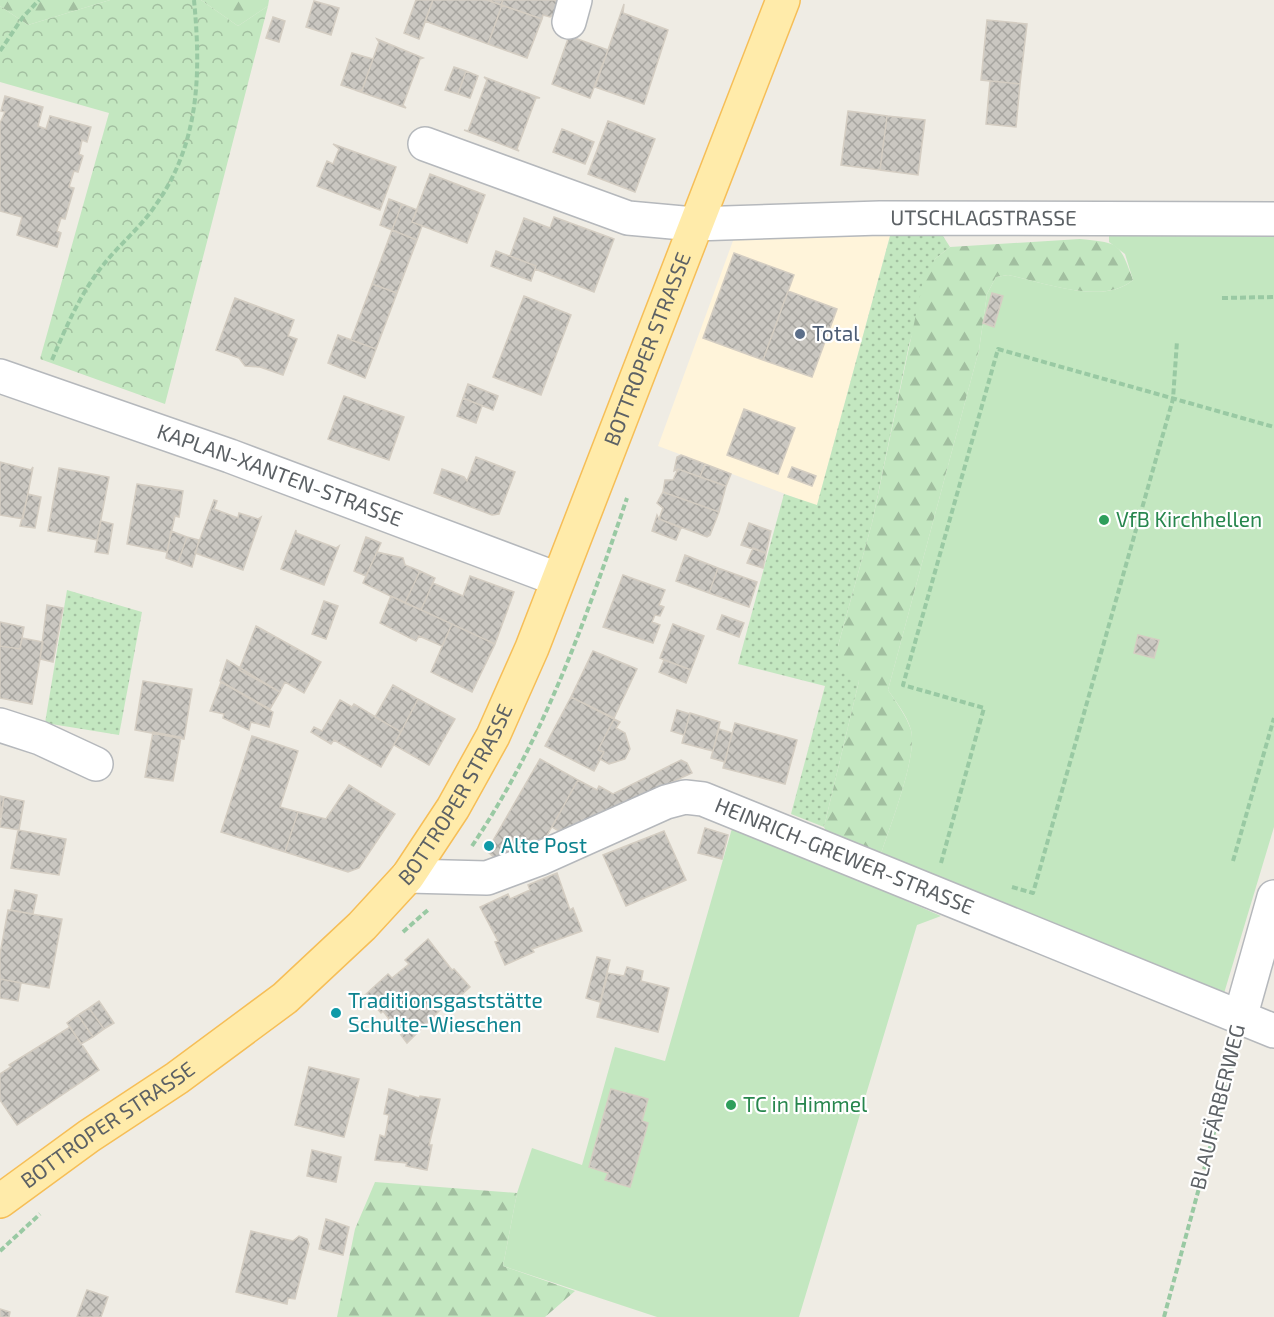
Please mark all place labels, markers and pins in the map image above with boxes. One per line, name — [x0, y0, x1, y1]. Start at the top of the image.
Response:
place label: Total — [812, 320, 860, 345]
marker: Total — [793, 327, 807, 341]
place label: VfB Kirchhellen — [1116, 506, 1262, 531]
marker: VfB Kirchhellen — [1097, 513, 1111, 527]
place label: Alte Post — [501, 832, 587, 857]
marker: Alte Post — [482, 839, 496, 853]
place label: Traditionsgaststätte Schulte-Wieschen — [348, 987, 543, 1036]
marker: Traditionsgaststätte Schulte-Wieschen — [329, 1006, 343, 1020]
place label: TC in Himmel — [743, 1091, 868, 1116]
marker: TC in Himmel — [724, 1098, 738, 1112]

